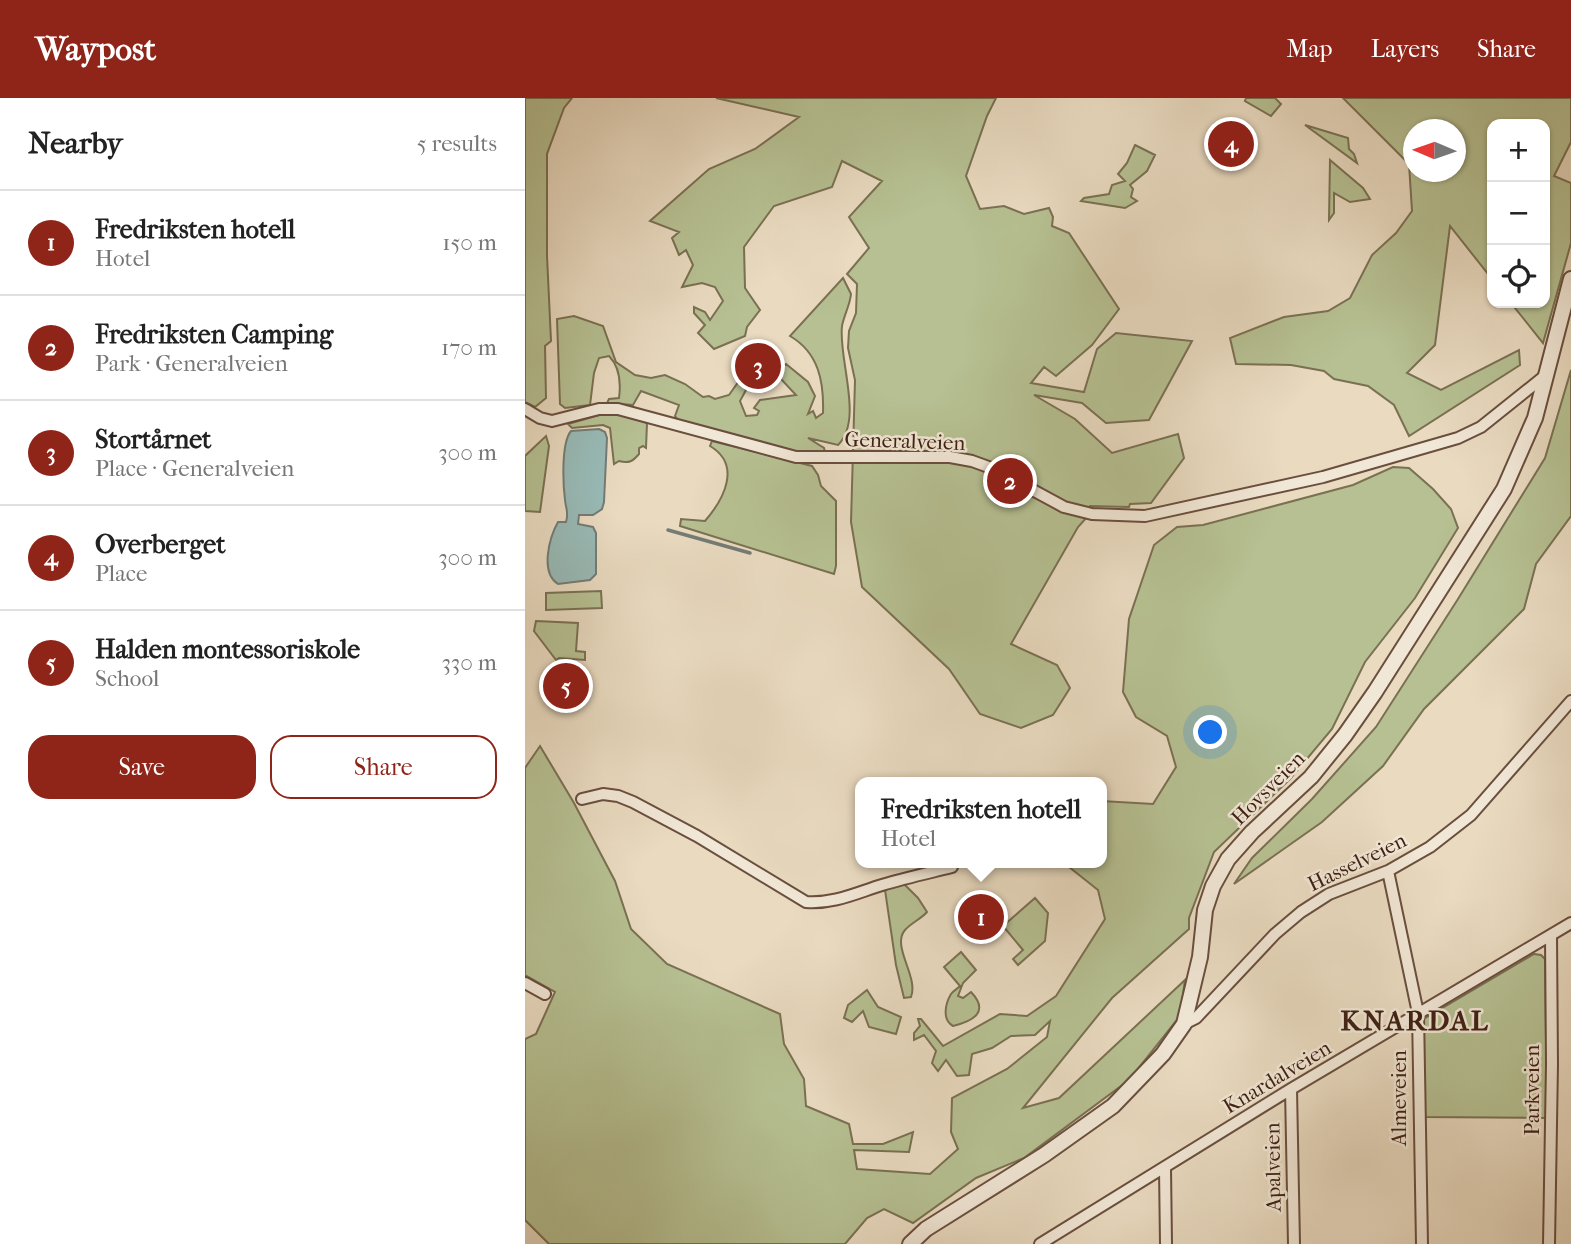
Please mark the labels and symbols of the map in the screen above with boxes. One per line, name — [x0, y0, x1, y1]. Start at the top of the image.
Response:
pin: 4 — [1208, 118, 1254, 170]
north arrow — [1403, 119, 1466, 182]
pin: 3 — [735, 340, 781, 392]
street label: Generalveien — [844, 427, 966, 455]
pin: 2 — [987, 455, 1033, 507]
pin: 5 — [543, 660, 589, 712]
your location — [1193, 715, 1227, 749]
street label: Hovsveien — [1226, 746, 1310, 830]
street label: Hasselveien — [1304, 828, 1410, 896]
pin: 1 — [958, 891, 1004, 943]
district label: KNARDAL — [1340, 1004, 1490, 1037]
street label: Knardalveien — [1219, 1035, 1335, 1119]
street label: Parkveien — [1520, 1045, 1544, 1135]
street label: Almeveien — [1387, 1050, 1411, 1147]
street label: Apalveien — [1260, 1122, 1286, 1213]

